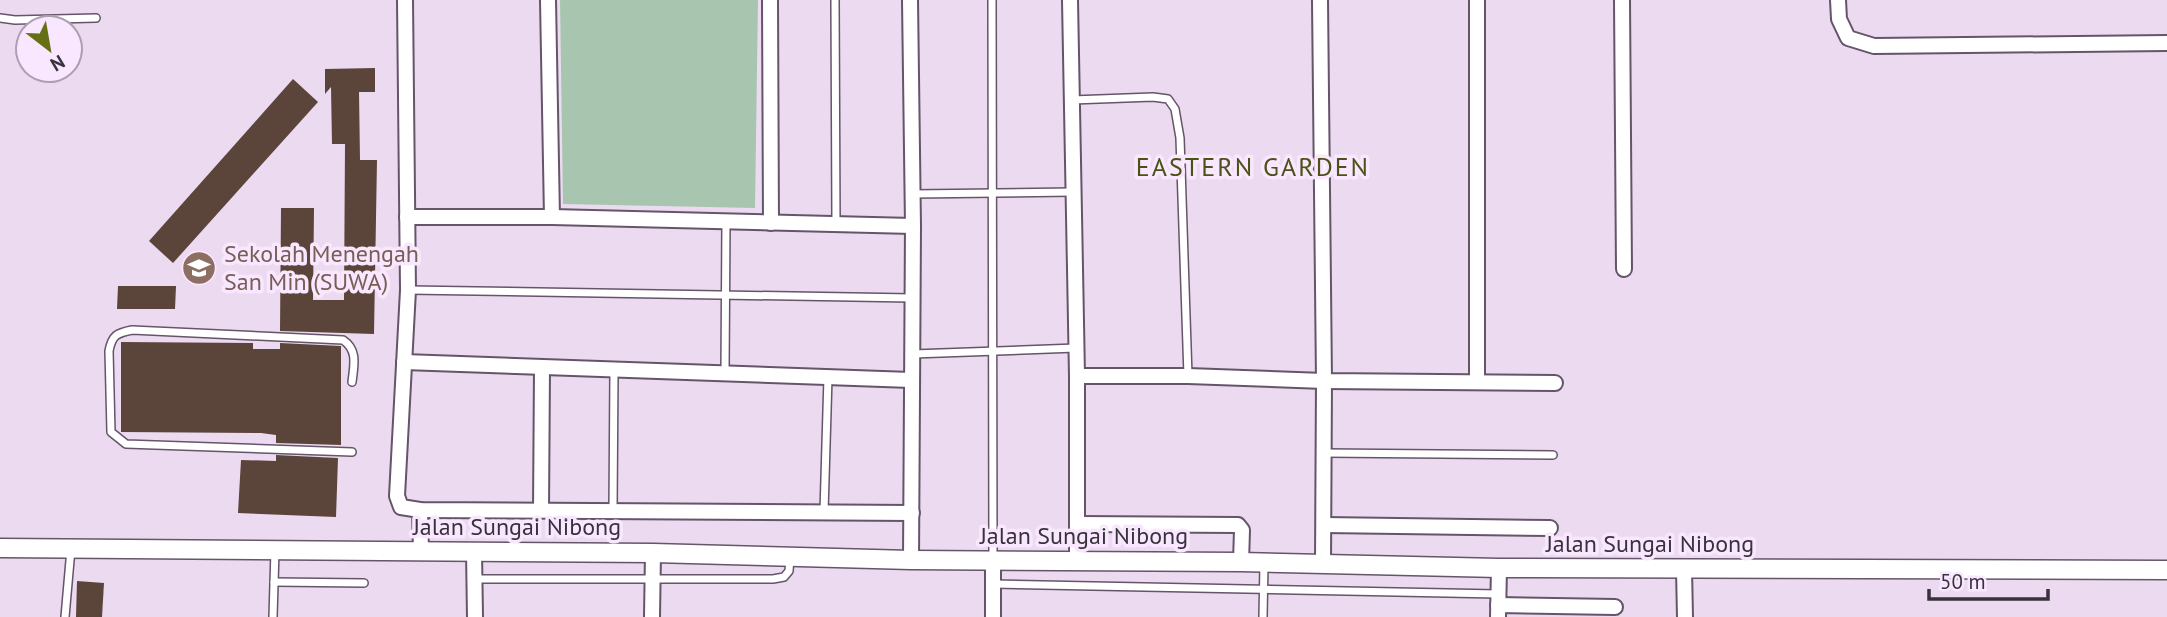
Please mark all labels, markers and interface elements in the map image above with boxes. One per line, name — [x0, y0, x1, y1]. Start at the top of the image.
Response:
north arrow — [14, 14, 84, 84]
text: N — [46, 50, 69, 77]
district label: EASTERN GARDEN — [1136, 150, 1370, 183]
place label: Sekolah Menengah San Min (SUWA) — [224, 238, 419, 297]
school or university icon: Sekolah Menengah San Min (SUWA) — [180, 249, 218, 287]
street label: Jalan Sungai Nibong — [412, 511, 621, 542]
street label: Jalan Sungai Nibong — [979, 520, 1188, 551]
street label: Jalan Sungai Nibong — [1545, 528, 1754, 559]
scale bar — [1929, 558, 2048, 602]
text: 50 m — [1940, 568, 1986, 595]

